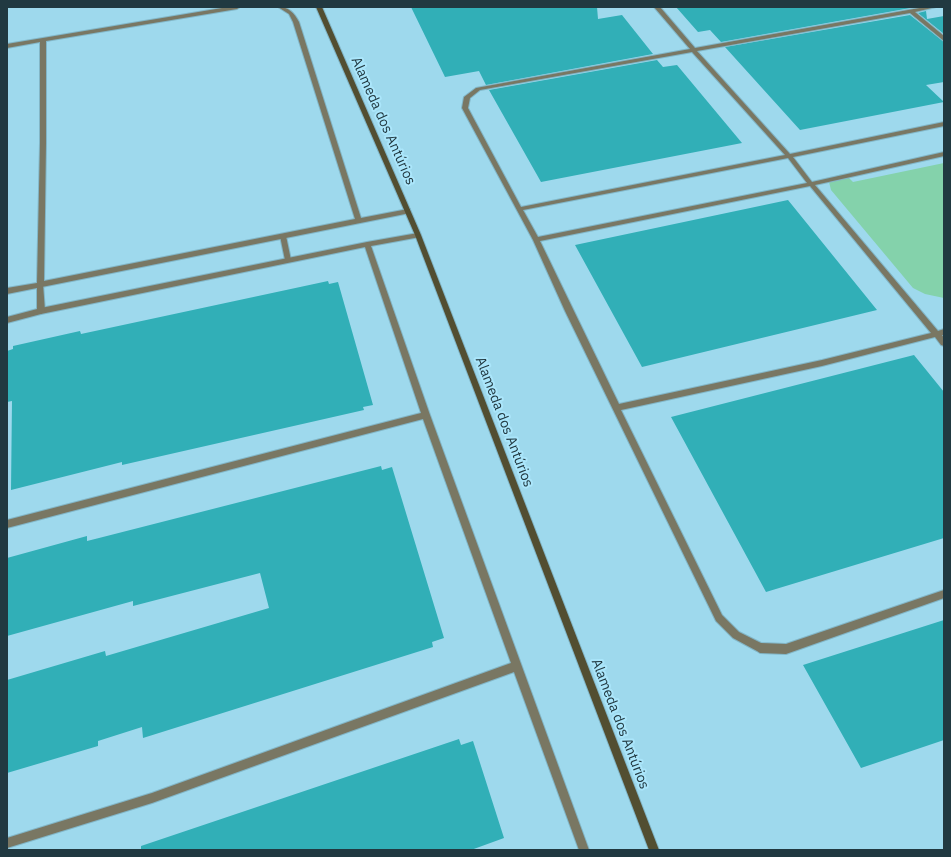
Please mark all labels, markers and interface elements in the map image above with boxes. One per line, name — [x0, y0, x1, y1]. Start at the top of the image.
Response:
street label: Alameda dos Antúrios — [347, 54, 419, 188]
street label: Alameda dos Antúrios — [471, 354, 537, 490]
street label: Alameda dos Antúrios — [587, 656, 653, 792]

